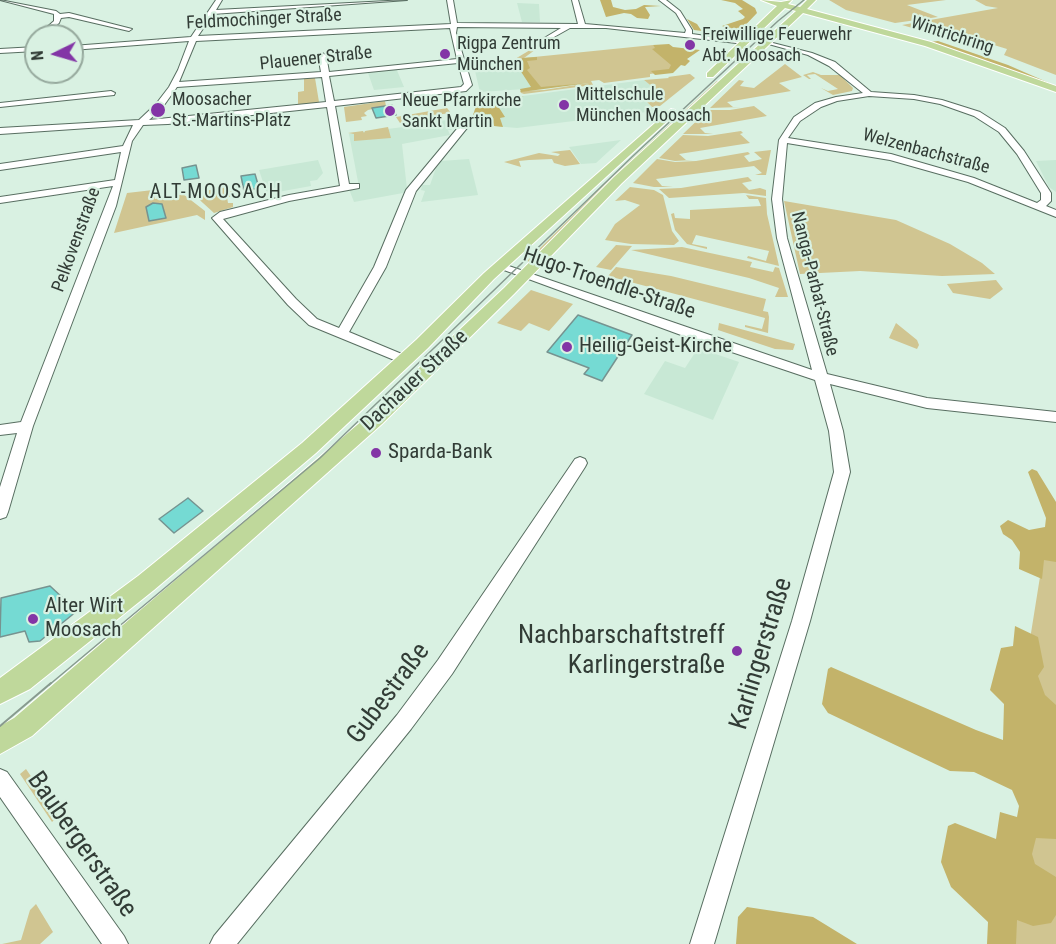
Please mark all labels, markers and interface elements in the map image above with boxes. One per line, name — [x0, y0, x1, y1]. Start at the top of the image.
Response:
street label: Feldmochinger Straße — [186, 5, 342, 35]
street label: Wintrichring — [908, 12, 996, 60]
north arrow — [24, 24, 84, 84]
place label: Freiwillige Feuerwehr Abt. Moosach — [702, 24, 852, 66]
place label: Rigpa Zentrum München — [457, 33, 561, 76]
marker: Freiwillige Feuerwehr Abt. Moosach — [683, 38, 697, 52]
street label: Plauener Straße — [259, 42, 373, 76]
marker: Rigpa Zentrum München — [438, 47, 452, 61]
text: N — [28, 50, 47, 61]
place label: Mittelschule München Moosach — [576, 84, 711, 127]
place label: Moosacher St.-Martins-Platz — [172, 89, 291, 132]
place label: Neue Pfarrkirche Sankt Martin — [402, 90, 521, 132]
marker: Mittelschule München Moosach — [557, 98, 571, 112]
marker: Moosacher St.-Martins-Platz — [149, 101, 167, 119]
marker: Neue Pfarrkirche Sankt Martin — [383, 104, 397, 118]
street label: Welzenbachstraße — [860, 125, 992, 179]
district label: ALT-MOOSACH — [150, 181, 282, 205]
street label: Pelkovenstraße — [48, 185, 106, 295]
street label: Nanga-Parbat-Straße — [786, 210, 842, 358]
street label: Hugo-Troendle-Straße — [520, 243, 698, 325]
street label: Dachauer Straße — [356, 325, 474, 437]
place label: Heilig-Geist-Kirche — [579, 334, 732, 360]
marker: Heilig-Geist-Kirche — [560, 340, 574, 354]
place label: Sparda-Bank — [388, 440, 492, 466]
marker: Sparda-Bank — [369, 446, 383, 460]
street label: Karlingerstraße — [724, 574, 800, 734]
place label: Alter Wirt Moosach — [45, 594, 123, 644]
marker: Alter Wirt Moosach — [26, 612, 40, 626]
place label: Nachbarschaftstreff Karlingerstraße — [518, 620, 725, 682]
street label: Gubestraße — [341, 637, 437, 751]
marker: Nachbarschaftstreff Karlingerstraße — [730, 644, 744, 658]
street label: Baubergerstraße — [19, 766, 143, 924]

